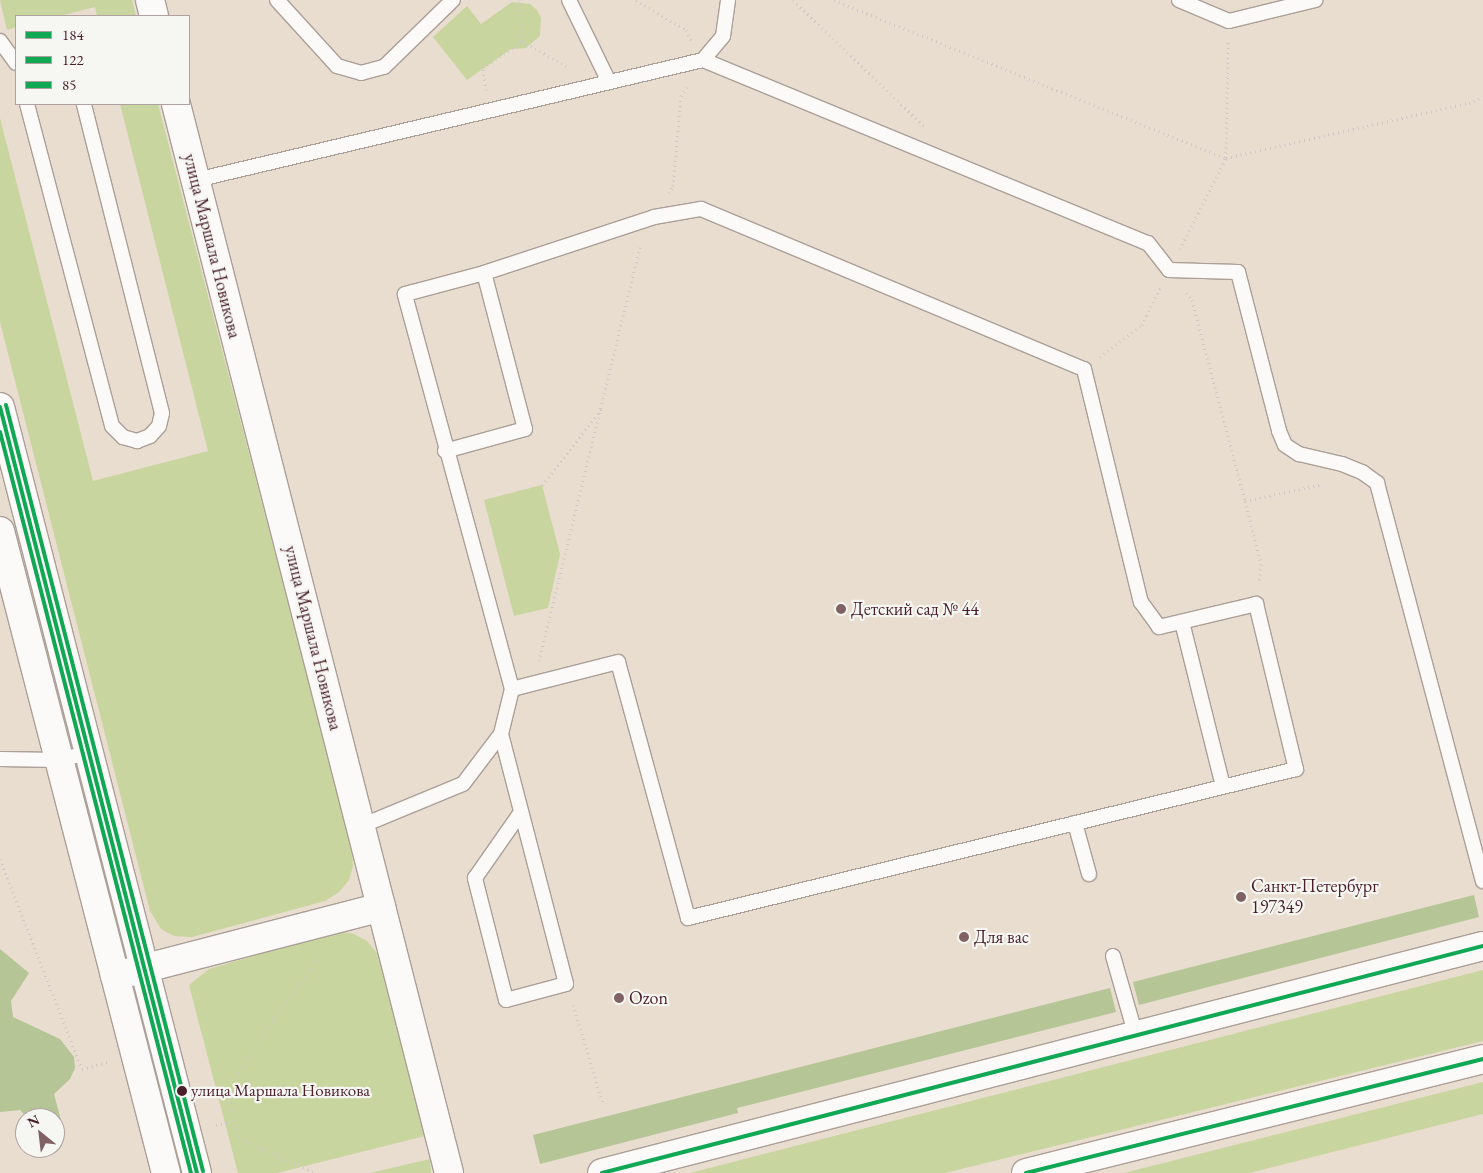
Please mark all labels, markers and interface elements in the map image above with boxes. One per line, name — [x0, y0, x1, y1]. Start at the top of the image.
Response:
legend — [15, 15, 190, 105]
text: 184 — [62, 25, 84, 44]
text: 122 — [62, 50, 84, 69]
text: 85 — [62, 75, 76, 94]
street label: улица Маршала Новикова — [179, 151, 245, 341]
street label: улица Маршала Новикова — [280, 543, 346, 733]
place label: Детский сад № 44 — [851, 598, 979, 620]
marker: Детский сад № 44 — [835, 603, 847, 615]
place label: Санкт-Петербург 197349 — [1251, 876, 1379, 919]
marker: Санкт-Петербург 197349 — [1235, 891, 1247, 903]
place label: Для вас — [974, 926, 1029, 948]
marker: Для вас — [958, 931, 970, 943]
place label: Ozon — [629, 987, 668, 1009]
marker: Ozon — [613, 992, 625, 1004]
place label: улица Маршала Новикова — [191, 1081, 370, 1101]
marker: улица Маршала Новикова — [177, 1086, 187, 1096]
north arrow — [15, 1108, 65, 1158]
text: N — [24, 1110, 43, 1131]

